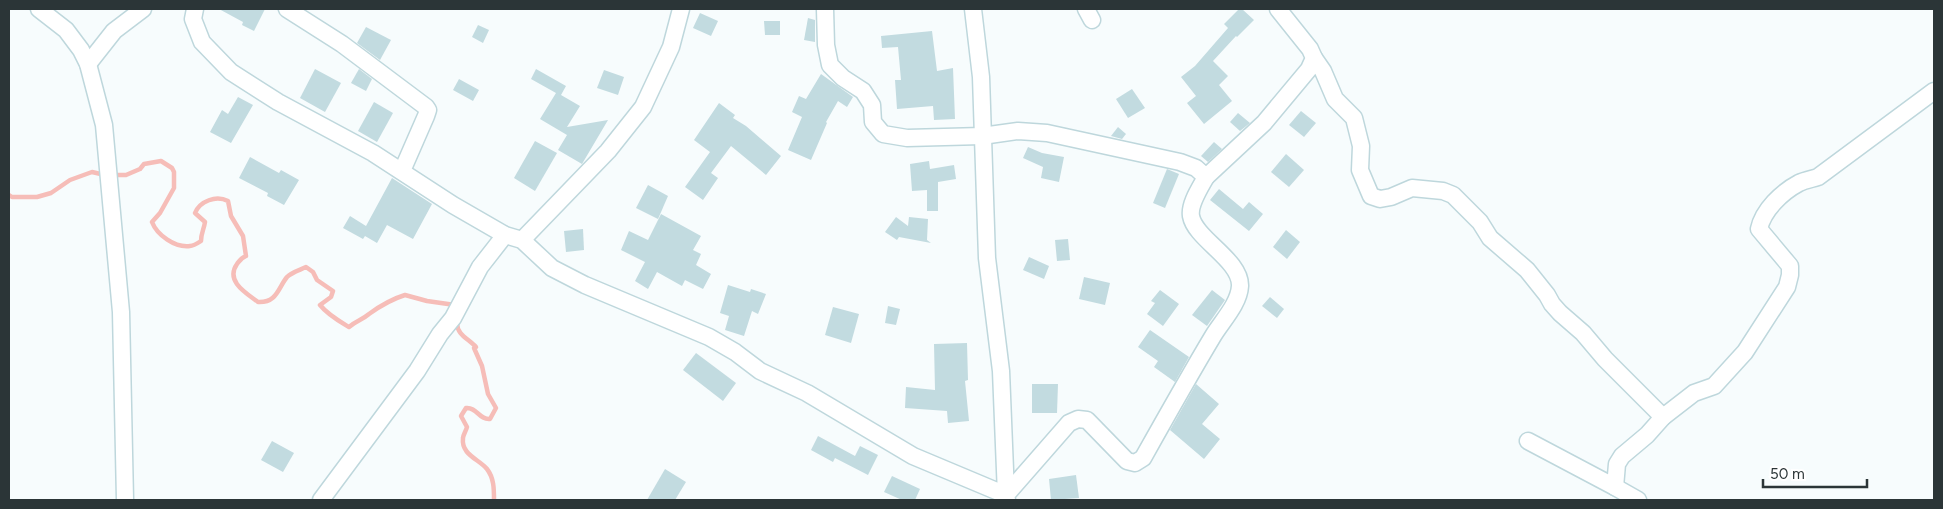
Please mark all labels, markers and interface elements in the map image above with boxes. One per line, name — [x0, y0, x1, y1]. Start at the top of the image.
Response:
scale bar — [1763, 456, 1867, 488]
text: 50 m — [1770, 465, 1805, 483]

